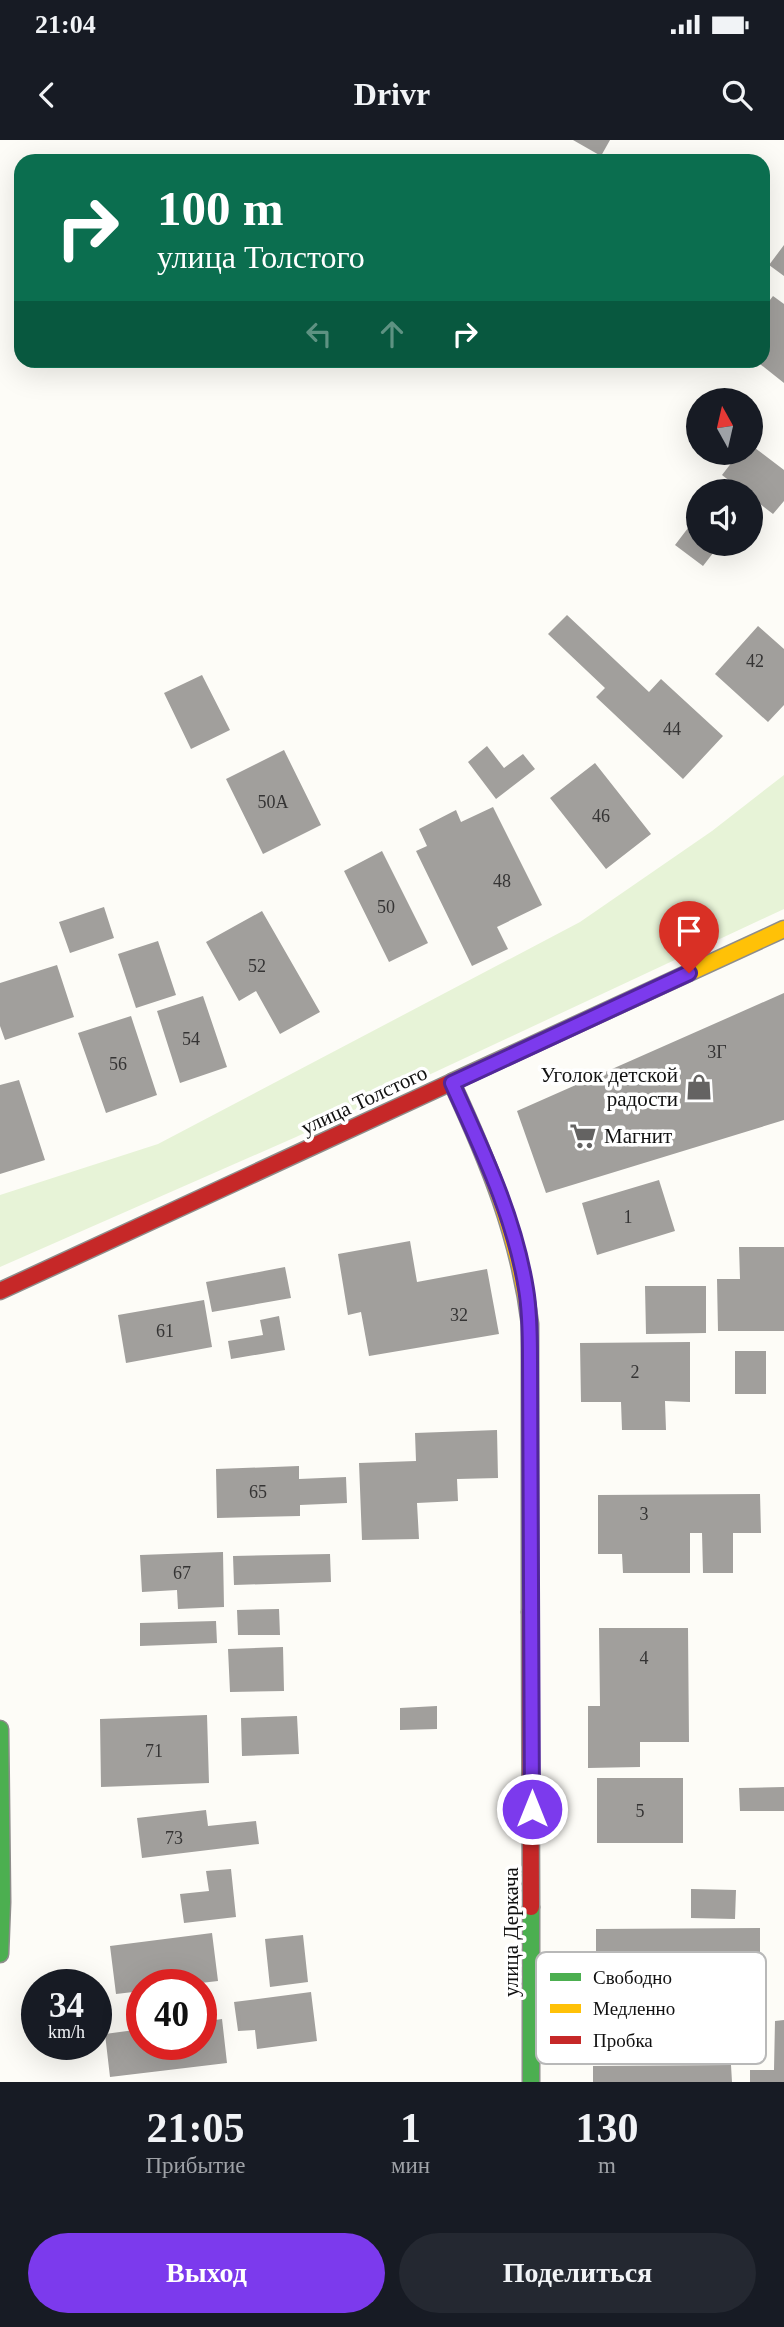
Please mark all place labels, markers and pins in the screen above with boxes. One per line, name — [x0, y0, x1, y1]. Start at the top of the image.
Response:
pin — [659, 901, 719, 973]
place label: Уголок детской радости — [541, 1063, 678, 1111]
shop icon: Уголок детской радости — [684, 1072, 714, 1102]
supermarket icon: Магнит — [568, 1121, 598, 1151]
place label: Магнит — [604, 1124, 672, 1148]

